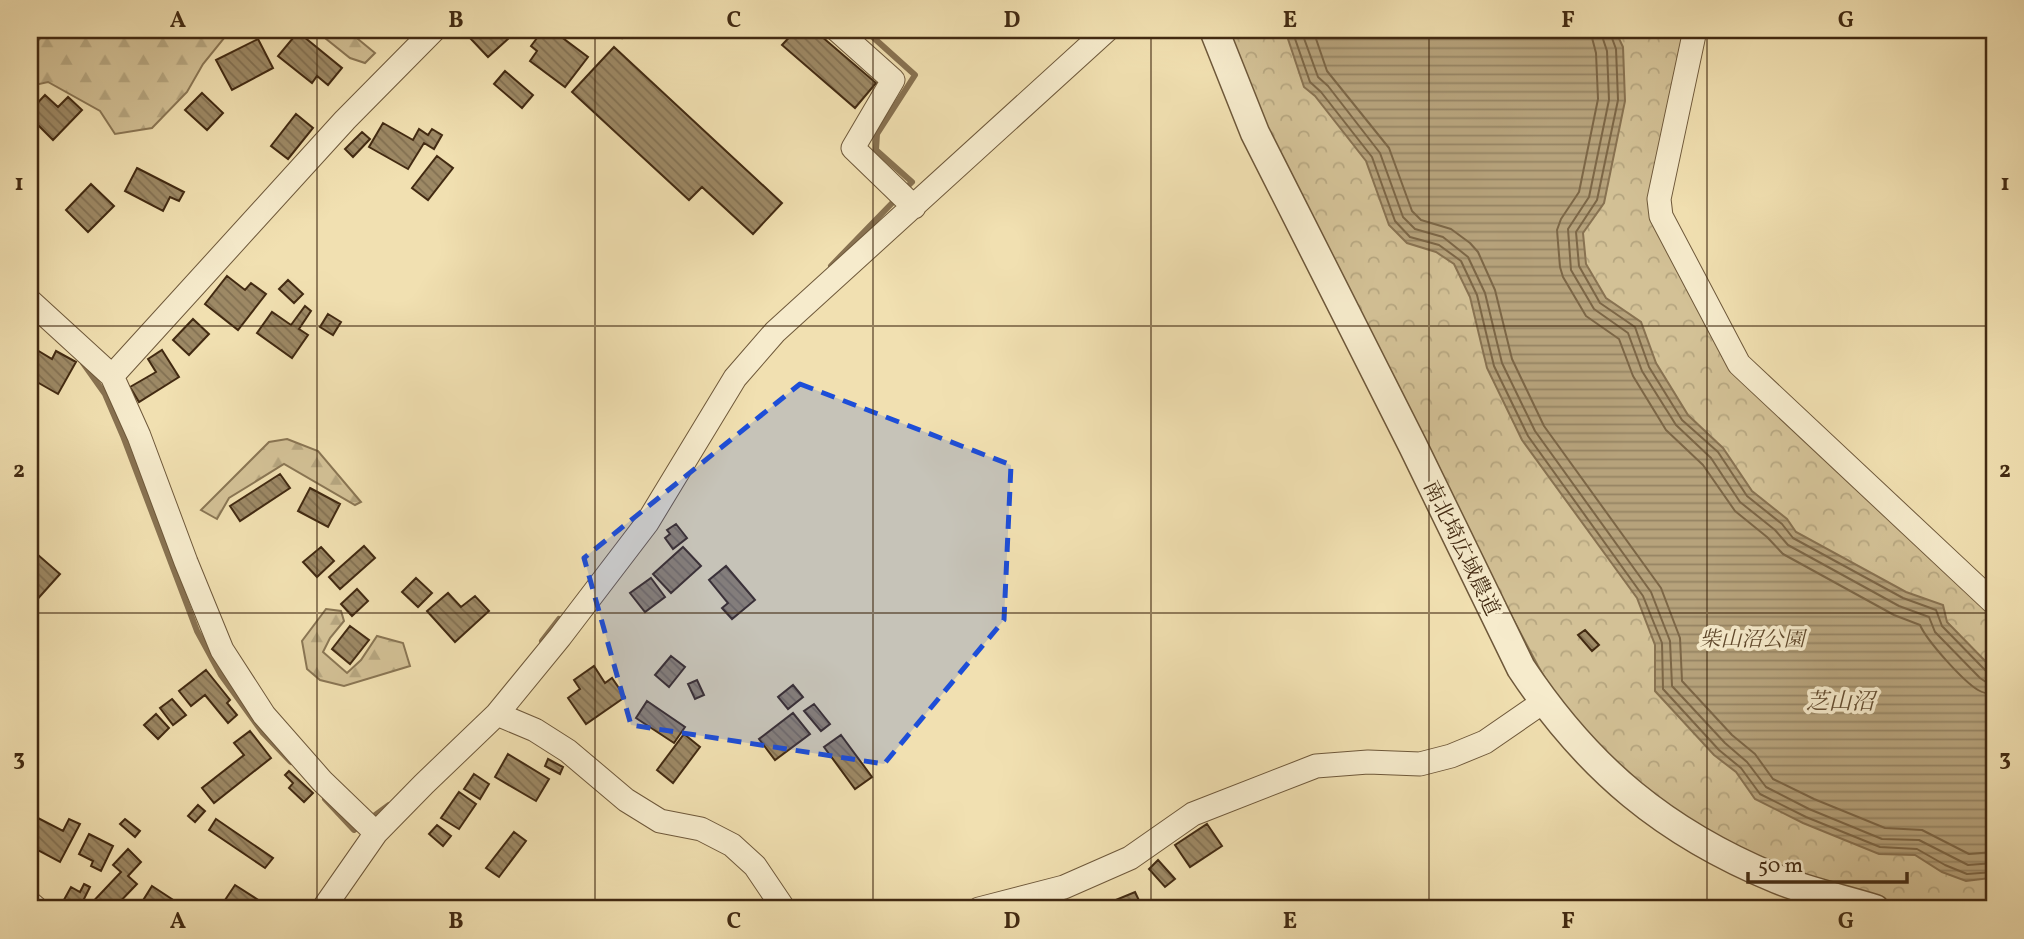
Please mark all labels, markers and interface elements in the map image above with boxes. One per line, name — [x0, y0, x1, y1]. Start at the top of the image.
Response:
text: A — [170, 5, 186, 37]
text: B — [448, 5, 464, 37]
text: C — [727, 5, 741, 37]
text: D — [1004, 5, 1021, 37]
text: E — [1283, 5, 1297, 37]
text: F — [1561, 5, 1575, 37]
text: G — [1838, 5, 1854, 37]
text: 1 — [14, 168, 24, 200]
text: 1 — [2000, 168, 2010, 200]
text: 2 — [13, 455, 25, 487]
text: 2 — [1999, 455, 2011, 487]
street label: 南北埼広域農道 — [1415, 476, 1506, 621]
park label: 柴山沼公園 — [1700, 626, 1807, 655]
water label: 芝山沼 — [1806, 687, 1879, 719]
text: 3 — [13, 743, 25, 775]
text: 3 — [1999, 743, 2011, 775]
scale bar — [1748, 841, 1907, 885]
text: 50 m — [1758, 852, 1803, 881]
text: A — [170, 906, 186, 938]
text: B — [448, 906, 464, 938]
text: C — [727, 906, 741, 938]
text: D — [1004, 906, 1021, 938]
text: E — [1283, 906, 1297, 938]
text: F — [1561, 906, 1575, 938]
text: G — [1838, 906, 1854, 938]

